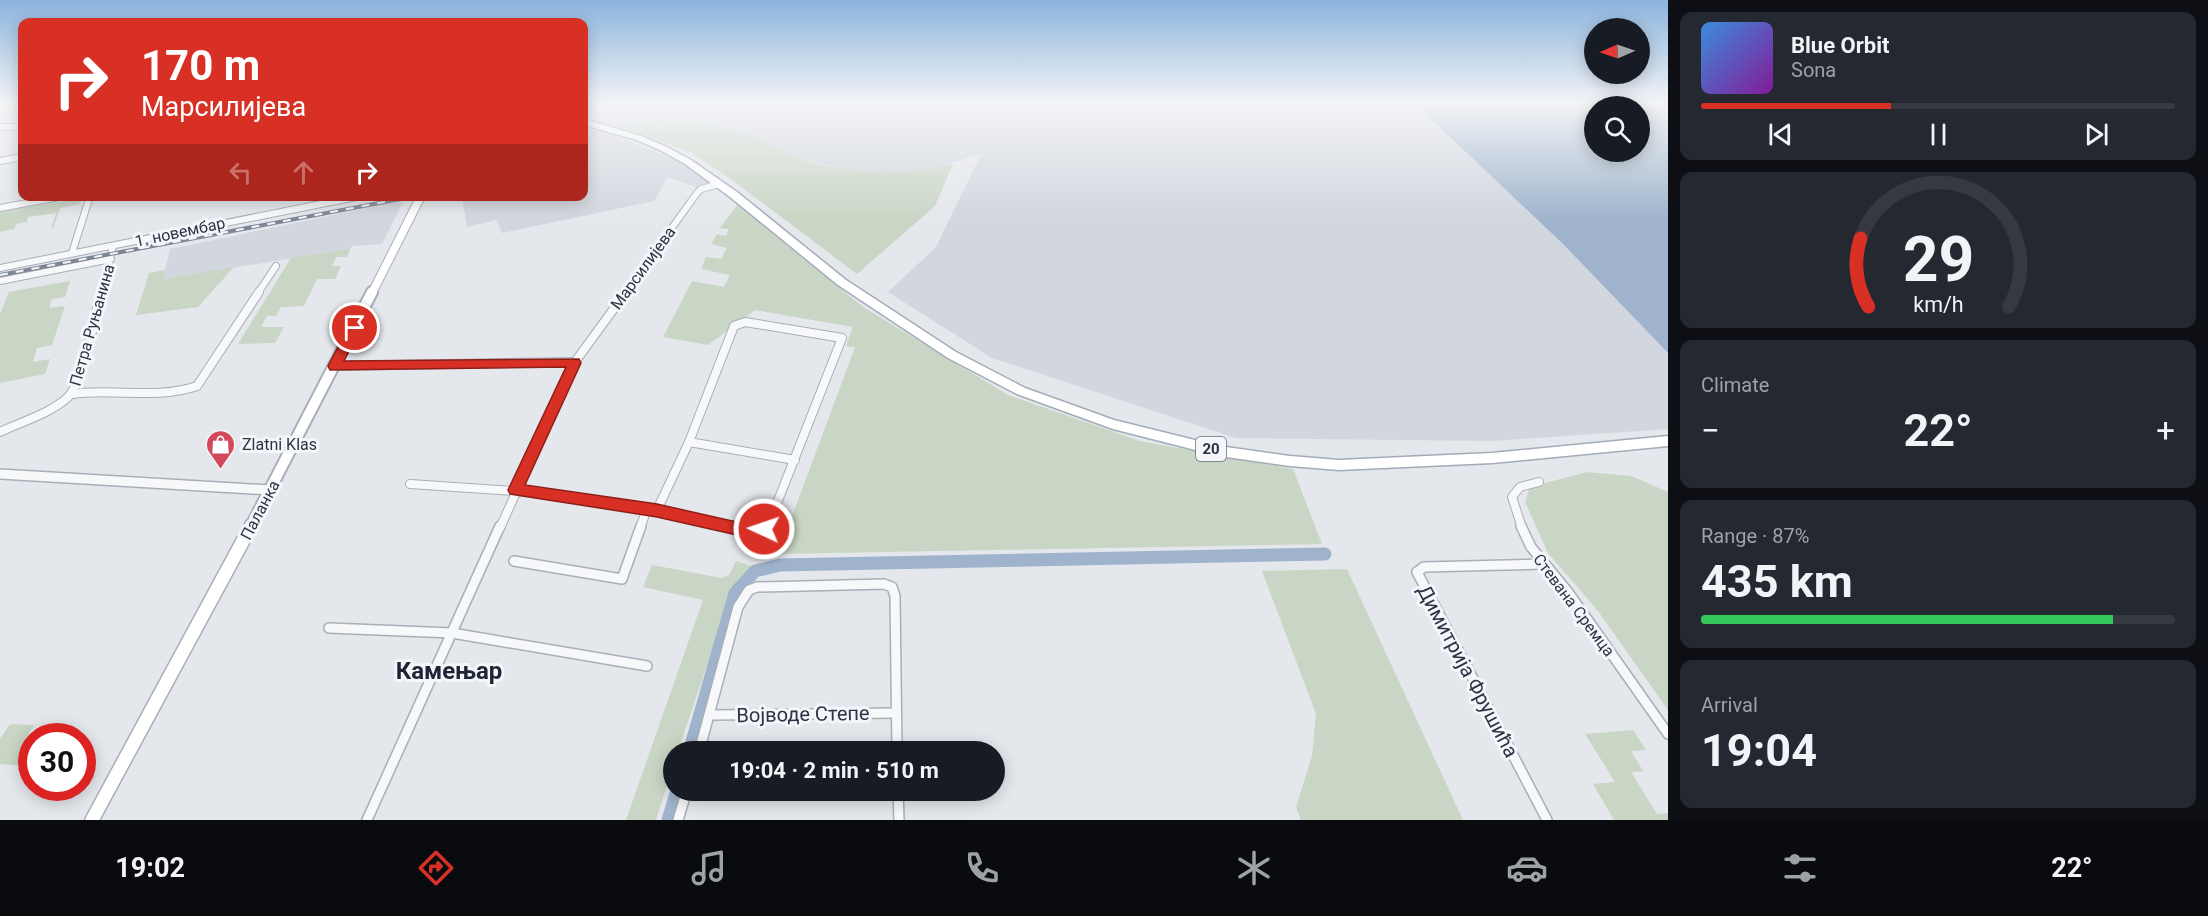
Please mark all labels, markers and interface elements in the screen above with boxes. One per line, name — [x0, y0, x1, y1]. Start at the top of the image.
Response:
north arrow — [1584, 18, 1650, 84]
map controls — [1584, 18, 1650, 162]
text: Blue Orbit — [1791, 33, 1889, 58]
text: 170 m — [141, 41, 260, 90]
icon: right — [42, 42, 120, 120]
text: Sona — [1791, 58, 1836, 82]
text: Марсилијева — [141, 91, 306, 123]
button: search — [1584, 96, 1650, 162]
icon: previous — [1764, 118, 1797, 151]
icon: pause — [1922, 118, 1955, 151]
icon: next — [2080, 118, 2113, 151]
icon: left — [224, 156, 257, 189]
icon: ahead — [287, 156, 320, 189]
icon: right — [350, 156, 383, 189]
street label: 1. новембар — [133, 213, 227, 251]
street label: Марсилијева — [607, 223, 679, 313]
text: 29 — [1902, 223, 1974, 296]
street label: Петра Руњанина — [66, 262, 118, 388]
text: km/h — [1913, 292, 1963, 317]
pin — [329, 302, 380, 353]
icon: arrive — [338, 311, 371, 344]
text: Climate — [1701, 373, 1769, 397]
text: 22° — [1903, 404, 1973, 457]
text: − — [1701, 411, 1720, 450]
text: + — [2156, 411, 2175, 450]
shop icon: Zlatni Klas — [205, 428, 237, 470]
place label: Zlatni Klas — [242, 435, 317, 454]
road number: 20 — [1196, 437, 1226, 461]
street label: Паланка — [236, 477, 284, 543]
position arrow — [732, 497, 796, 561]
text: Range · 87% — [1701, 524, 1809, 548]
street label: Стевана Сремца — [1529, 550, 1619, 660]
text: 435 km — [1701, 555, 1853, 608]
street label: Димитрија Фрушића — [1412, 581, 1524, 761]
district label: Камењар — [396, 657, 502, 685]
text: Arrival — [1701, 693, 1758, 717]
street label: Војводе Степе — [736, 701, 870, 727]
speed limit sign: 30 — [18, 723, 96, 801]
text: 19:04 — [1701, 724, 1817, 777]
text: 19:04 · 2 min · 510 m — [729, 758, 939, 783]
icon: directions — [415, 847, 457, 889]
icon: music — [688, 847, 730, 889]
icon: phone — [961, 847, 1003, 889]
icon: climate — [1233, 847, 1275, 889]
icon: car — [1506, 847, 1548, 889]
icon: filters — [1779, 847, 1821, 889]
text: 19:02 — [115, 852, 185, 884]
text: 22° — [2051, 852, 2093, 884]

